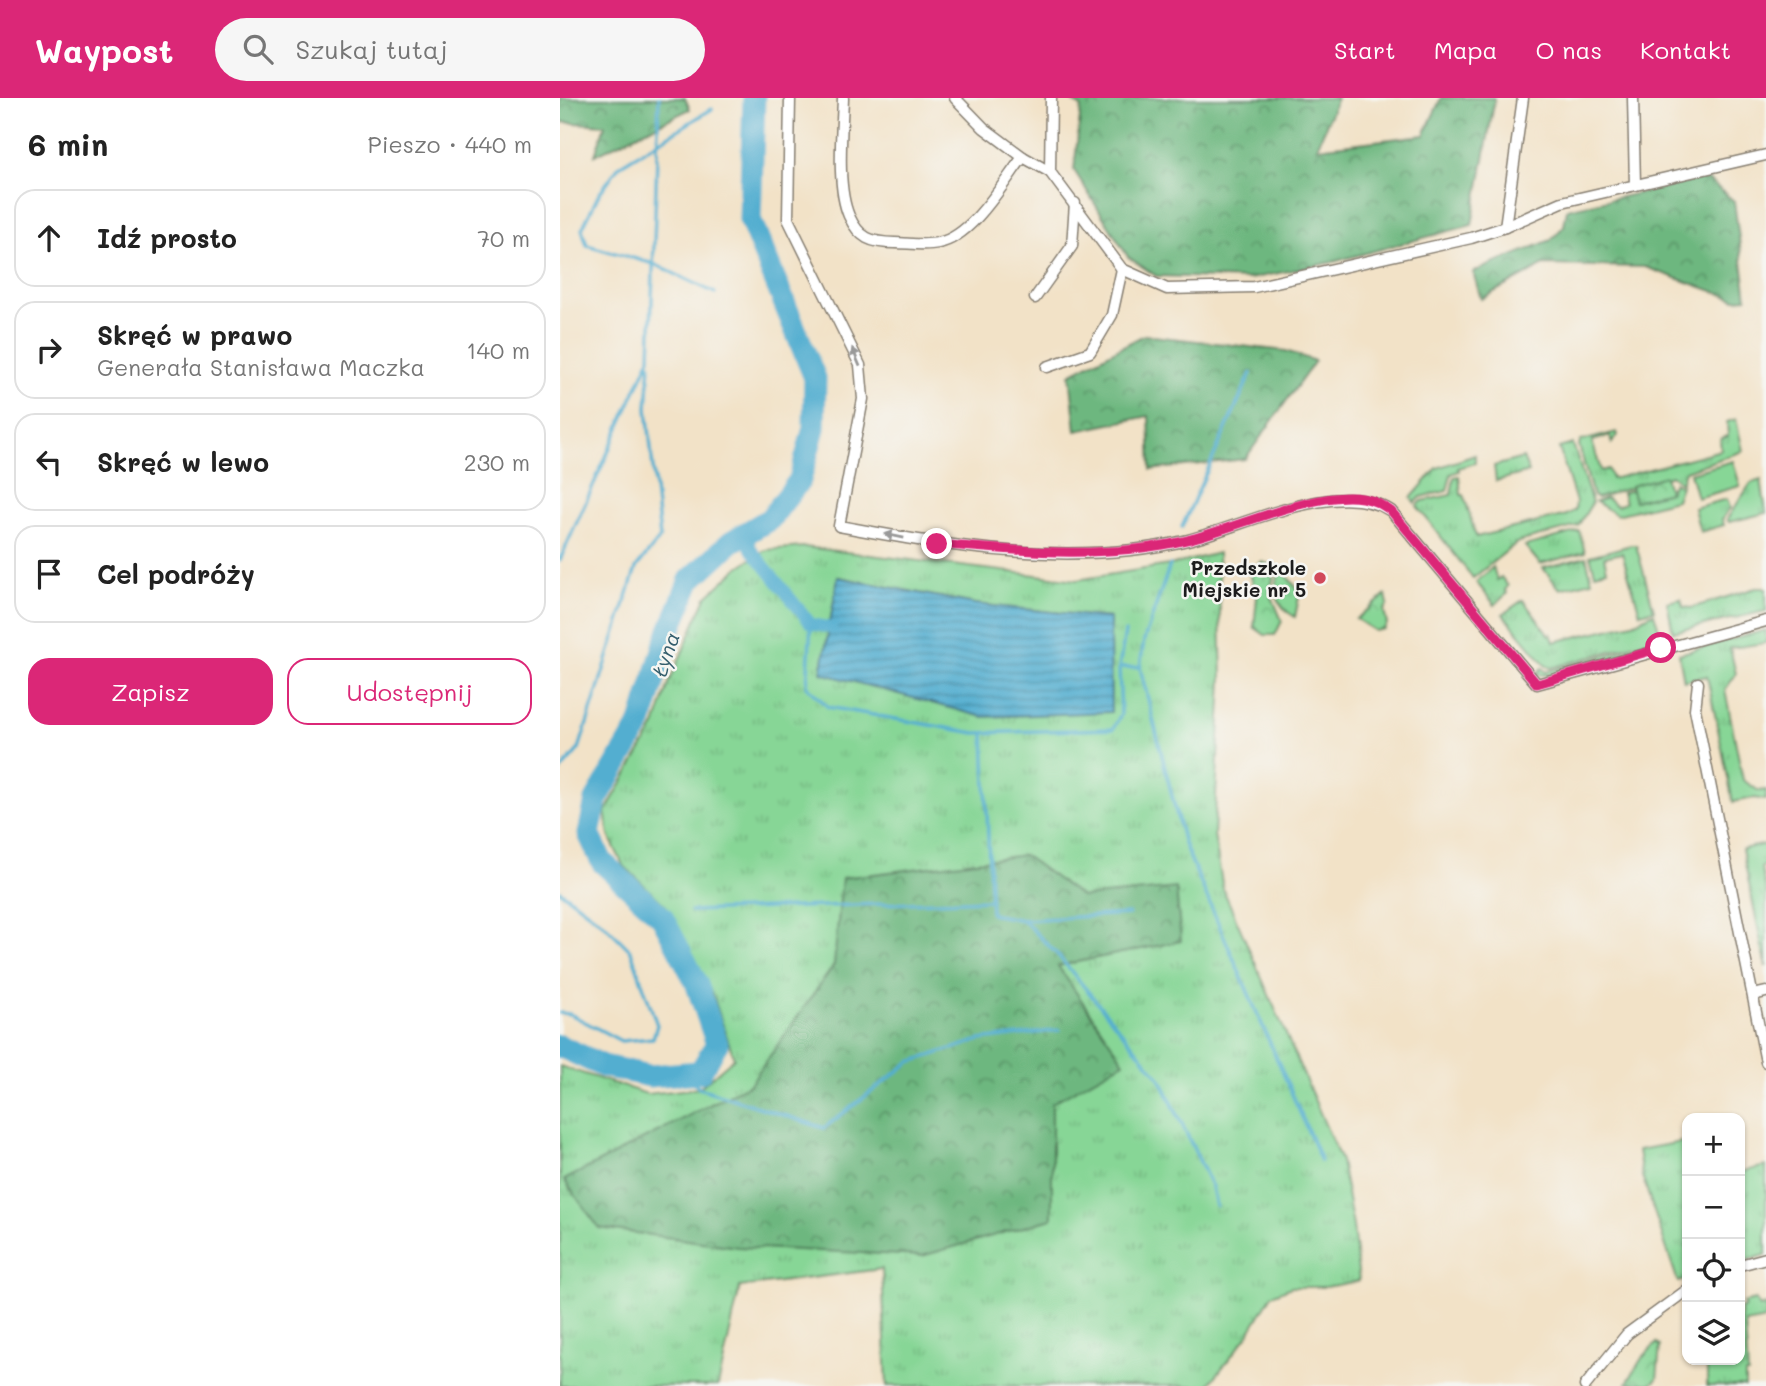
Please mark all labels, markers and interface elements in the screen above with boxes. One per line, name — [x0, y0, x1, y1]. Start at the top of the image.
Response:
search box — [215, 18, 705, 81]
text: Waypost — [35, 28, 173, 71]
icon: search — [239, 30, 277, 68]
text: Szukaj tutaj — [295, 32, 448, 66]
text: Start — [1334, 34, 1396, 65]
text: Mapa — [1434, 34, 1497, 65]
text: O nas — [1535, 34, 1602, 65]
text: Kontakt — [1640, 34, 1731, 65]
text: 6 min — [28, 124, 108, 164]
text: Pieszo · 440 m — [367, 129, 532, 159]
icon: ahead — [30, 219, 68, 257]
text: Idź prosto — [97, 221, 237, 255]
text: 70 m — [477, 223, 530, 253]
text: Skręć w prawo — [97, 318, 292, 352]
icon: right — [30, 331, 68, 369]
text: 140 m — [466, 335, 530, 365]
one-way arrow — [850, 346, 861, 367]
text: Generała Stanisława Maczka — [97, 352, 425, 382]
icon: left — [30, 443, 68, 481]
text: Skręć w lewo — [97, 445, 269, 479]
text: 230 m — [464, 447, 530, 477]
route end — [921, 528, 952, 559]
one-way arrow — [883, 530, 905, 541]
icon: arrive — [30, 555, 68, 593]
place label: Przedszkole Miejskie nr 5 — [1183, 555, 1306, 602]
text: Cel podróży — [97, 557, 255, 591]
marker: Przedszkole Miejskie nr 5 — [1312, 570, 1328, 586]
water label: Łyna — [645, 628, 685, 680]
route start — [1645, 632, 1676, 663]
button: Zapisz — [28, 658, 273, 725]
button: Udostępnij — [287, 658, 532, 725]
map controls — [1682, 1113, 1745, 1365]
button: + — [1682, 1113, 1745, 1176]
button: − — [1682, 1176, 1745, 1239]
button: locate — [1682, 1239, 1745, 1302]
button: layers — [1682, 1302, 1745, 1365]

